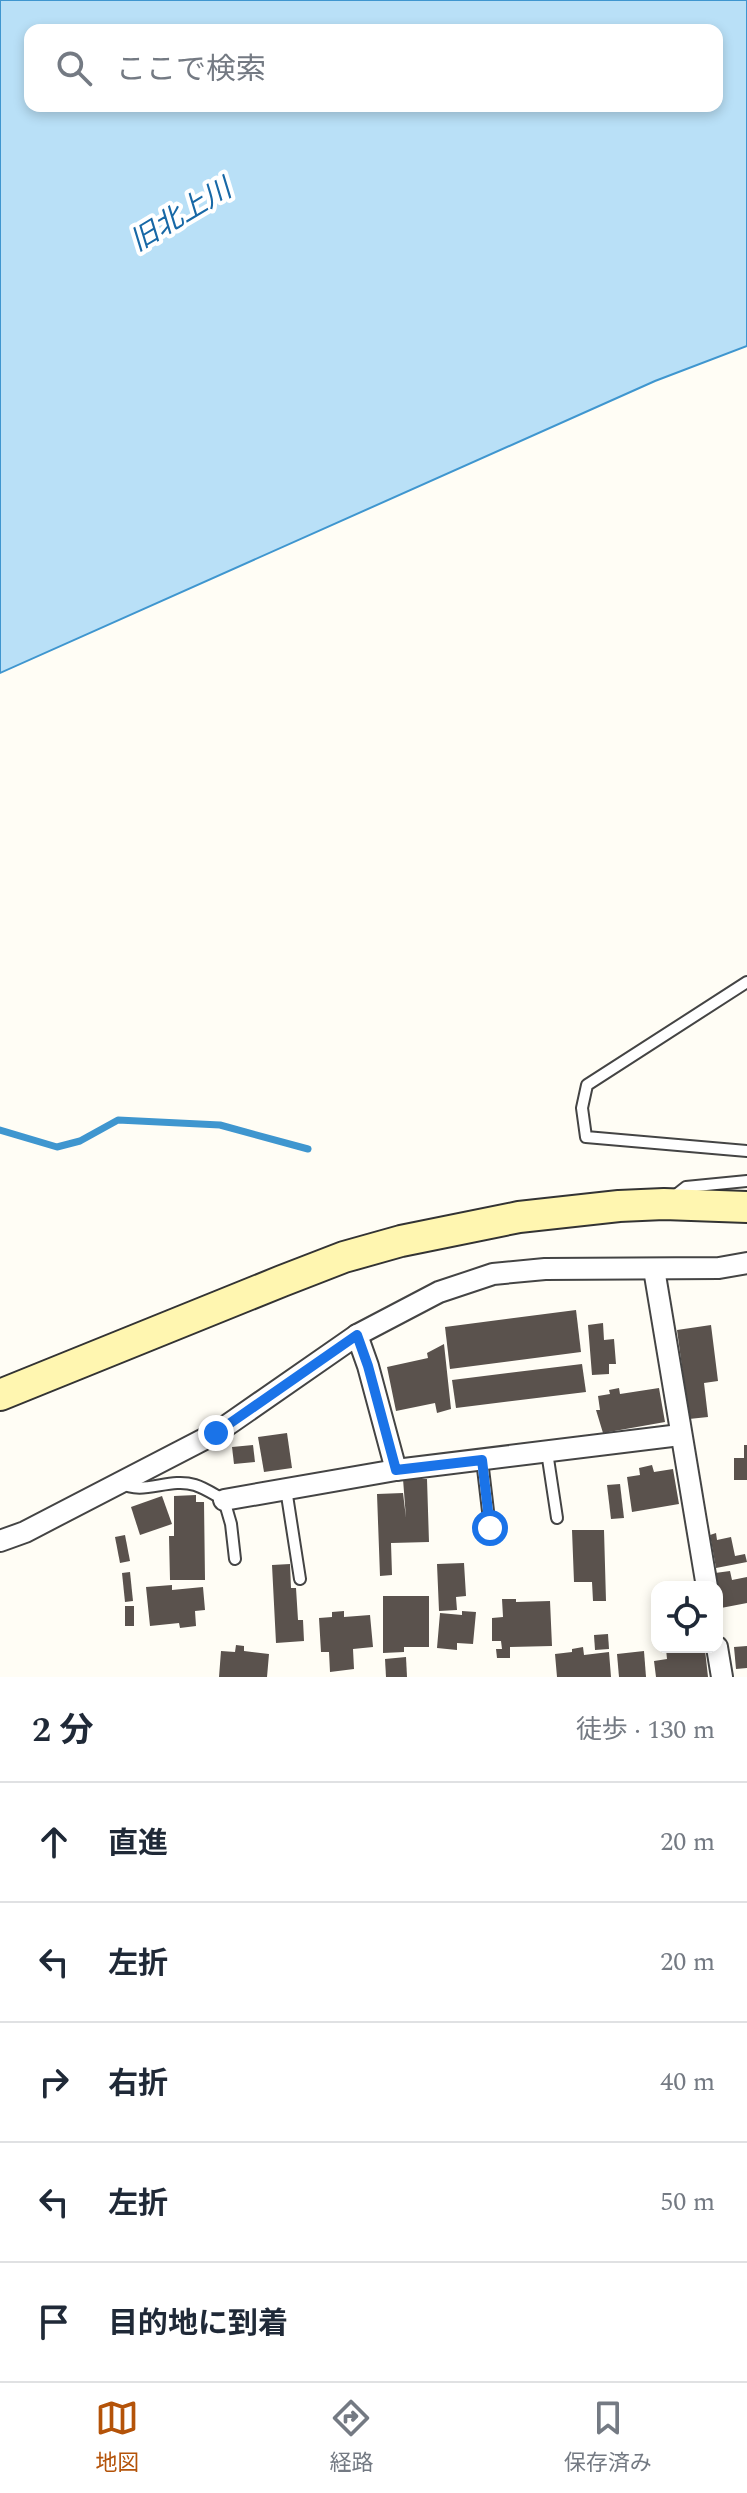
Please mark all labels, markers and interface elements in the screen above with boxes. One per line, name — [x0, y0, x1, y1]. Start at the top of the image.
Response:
search box — [24, 24, 723, 112]
icon: search — [52, 46, 96, 90]
text: ここで検索 — [116, 47, 266, 93]
water label: 旧北上川 — [122, 166, 242, 263]
route end — [198, 1415, 234, 1451]
route start — [472, 1510, 508, 1546]
map controls — [651, 1581, 723, 1653]
button: locate — [651, 1581, 723, 1653]
text: 2 分 — [32, 1705, 94, 1757]
text: 徒歩 · 130 m — [576, 1710, 715, 1750]
icon: ahead — [32, 1820, 76, 1864]
text: 直進 — [108, 1821, 168, 1867]
text: 20 m — [660, 1822, 715, 1862]
icon: left — [32, 1940, 76, 1984]
text: 左折 — [108, 1941, 168, 1987]
text: 20 m — [660, 1942, 715, 1982]
icon: right — [32, 2060, 76, 2104]
text: 右折 — [108, 2061, 168, 2107]
text: 40 m — [660, 2062, 715, 2102]
icon: left — [32, 2180, 76, 2224]
text: 左折 — [108, 2181, 168, 2227]
text: 50 m — [660, 2182, 715, 2222]
icon: arrive — [32, 2300, 76, 2344]
text: 目的地に到着 — [108, 2301, 288, 2347]
tab: 地図 — [95, 2396, 139, 2480]
tab: 経路 — [329, 2396, 374, 2480]
tab: 保存済み — [564, 2396, 652, 2480]

